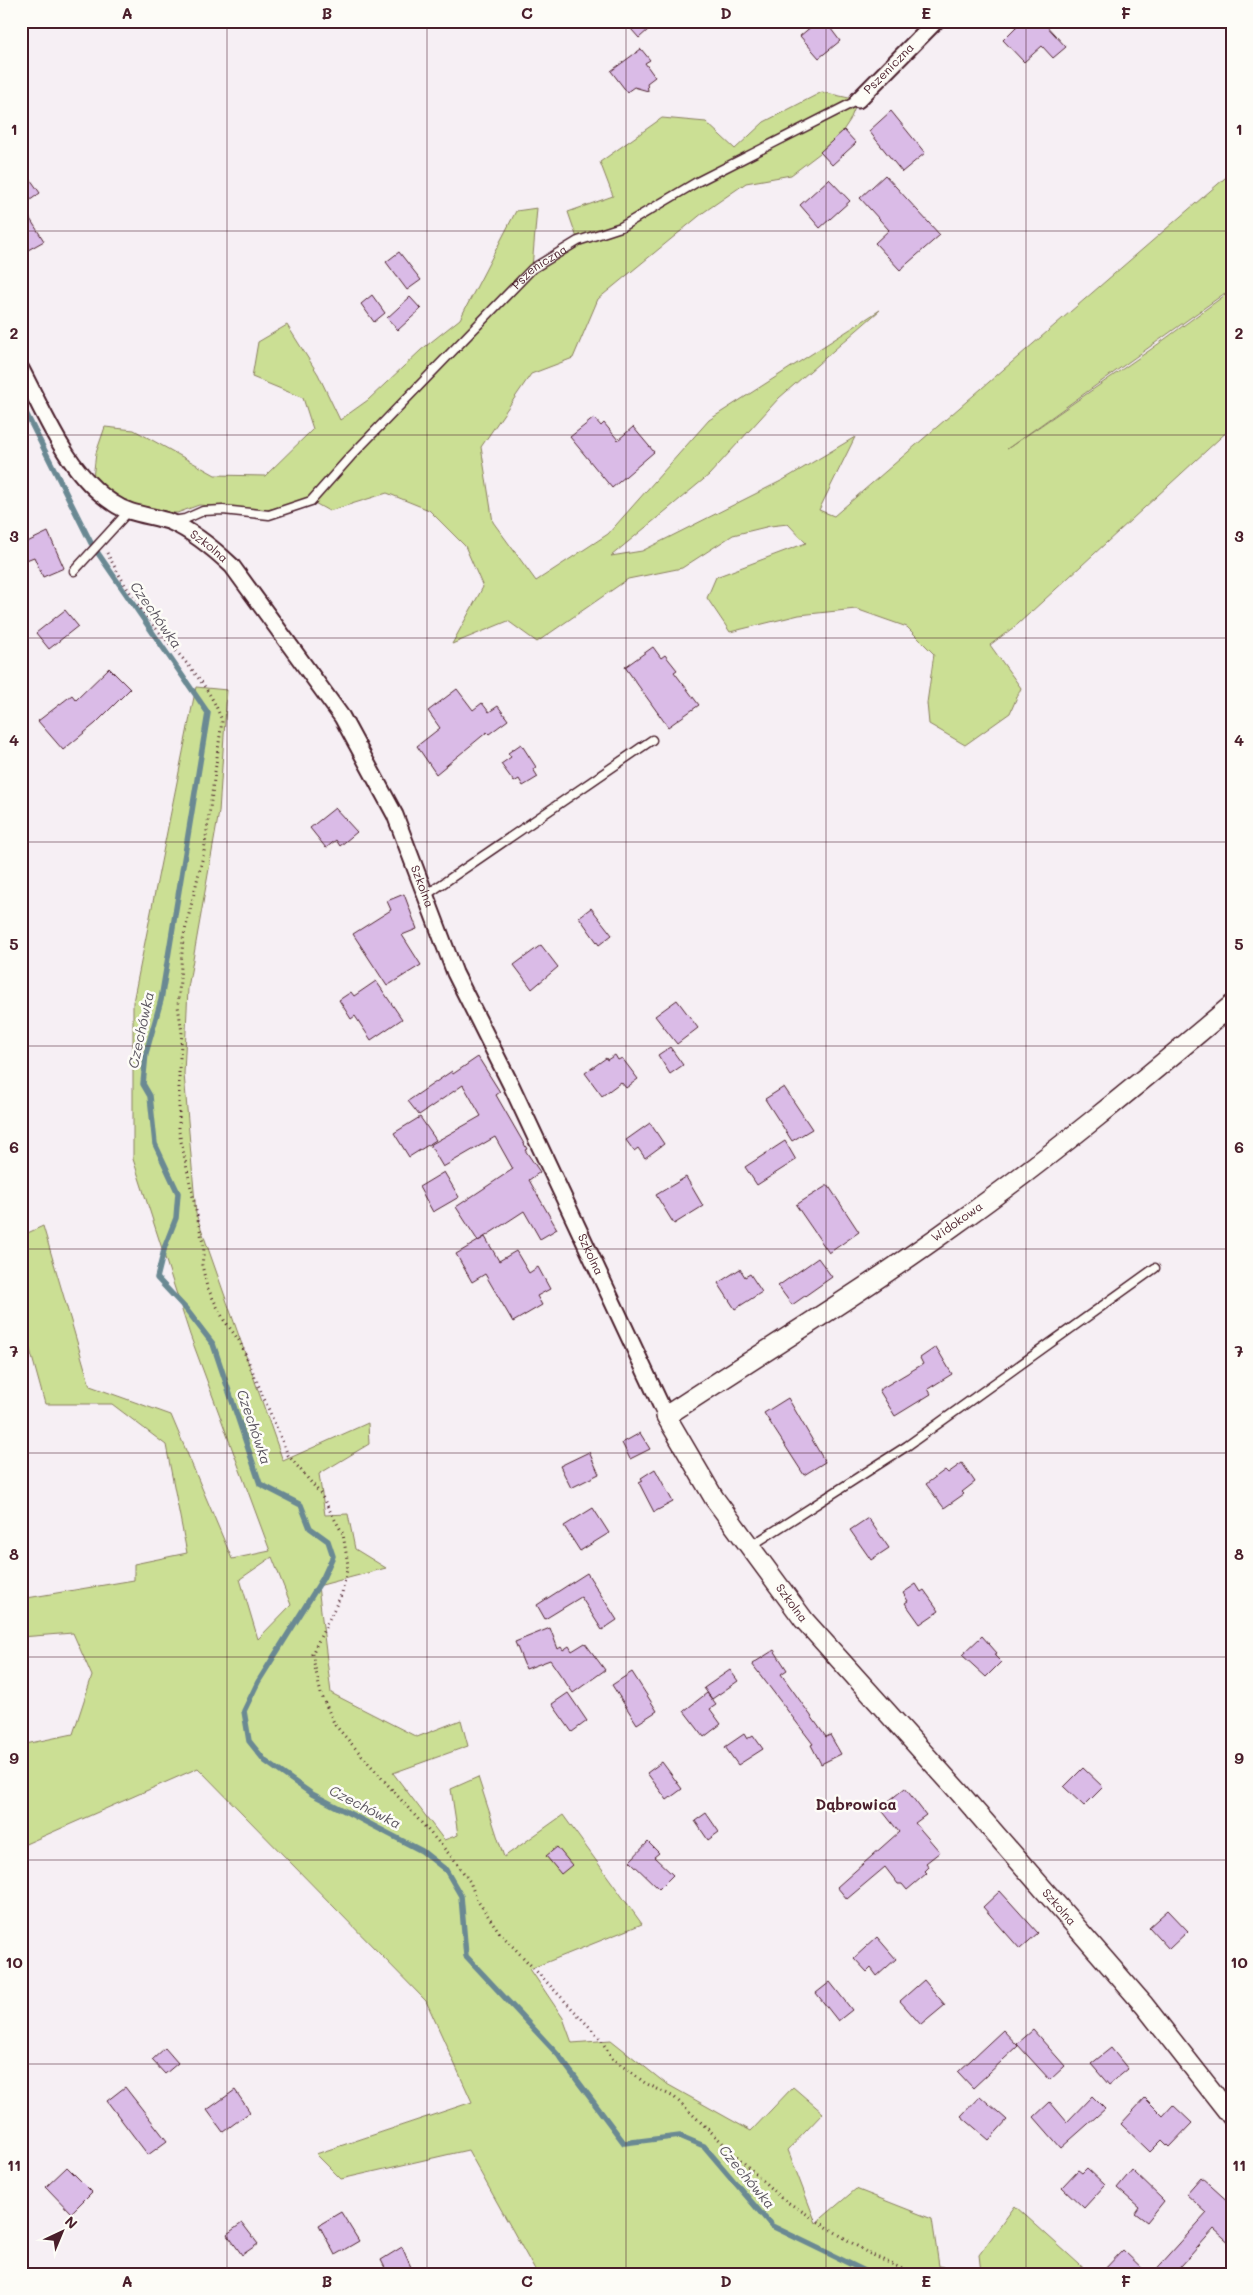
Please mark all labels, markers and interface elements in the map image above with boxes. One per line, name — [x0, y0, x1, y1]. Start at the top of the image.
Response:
text: A — [121, 2, 133, 23]
text: B — [322, 2, 332, 23]
text: C — [521, 2, 533, 23]
text: D — [720, 2, 732, 23]
text: E — [921, 2, 931, 23]
text: F — [1121, 2, 1131, 23]
street label: Pszeniczna — [859, 39, 917, 97]
text: 1 — [10, 118, 18, 139]
text: 1 — [1235, 118, 1243, 139]
street label: Pszeniczna — [508, 241, 570, 292]
text: 2 — [10, 322, 19, 343]
text: 2 — [1235, 322, 1244, 343]
text: 3 — [9, 525, 19, 546]
street label: Szkolna — [187, 525, 232, 566]
text: 3 — [1234, 525, 1244, 546]
water label: Czechówka — [126, 577, 187, 652]
text: 4 — [9, 729, 19, 750]
text: 4 — [1234, 729, 1244, 750]
street label: Szkolna — [408, 863, 438, 909]
text: 5 — [9, 933, 19, 954]
text: 5 — [1234, 933, 1244, 954]
water label: Czechówka — [123, 990, 158, 1070]
text: 6 — [9, 1136, 19, 1157]
text: 6 — [1234, 1136, 1244, 1157]
street label: Widokowa — [928, 1198, 985, 1245]
street label: Szkolna — [575, 1231, 608, 1277]
text: 7 — [10, 1340, 19, 1361]
text: 7 — [1235, 1340, 1244, 1361]
water label: Czechówka — [233, 1387, 276, 1467]
text: 8 — [9, 1543, 19, 1564]
text: 8 — [1234, 1543, 1244, 1564]
street label: Szkolna — [773, 1580, 812, 1625]
text: 9 — [9, 1747, 19, 1768]
text: 9 — [1234, 1747, 1244, 1768]
water label: Czechówka — [326, 1780, 404, 1833]
district label: Dąbrowica — [815, 1794, 897, 1814]
street label: Szkolna — [1039, 1885, 1080, 1928]
text: 10 — [5, 1951, 23, 1972]
text: 10 — [1230, 1951, 1248, 1972]
water label: Czechówka — [715, 2141, 780, 2213]
text: 11 — [7, 2154, 21, 2175]
text: 11 — [1232, 2154, 1246, 2175]
north arrow — [38, 2208, 88, 2258]
text: N — [61, 2212, 82, 2233]
text: A — [121, 2270, 133, 2291]
text: B — [322, 2270, 332, 2291]
text: C — [521, 2270, 533, 2291]
text: D — [720, 2270, 732, 2291]
text: E — [921, 2270, 931, 2291]
text: F — [1121, 2270, 1131, 2291]

